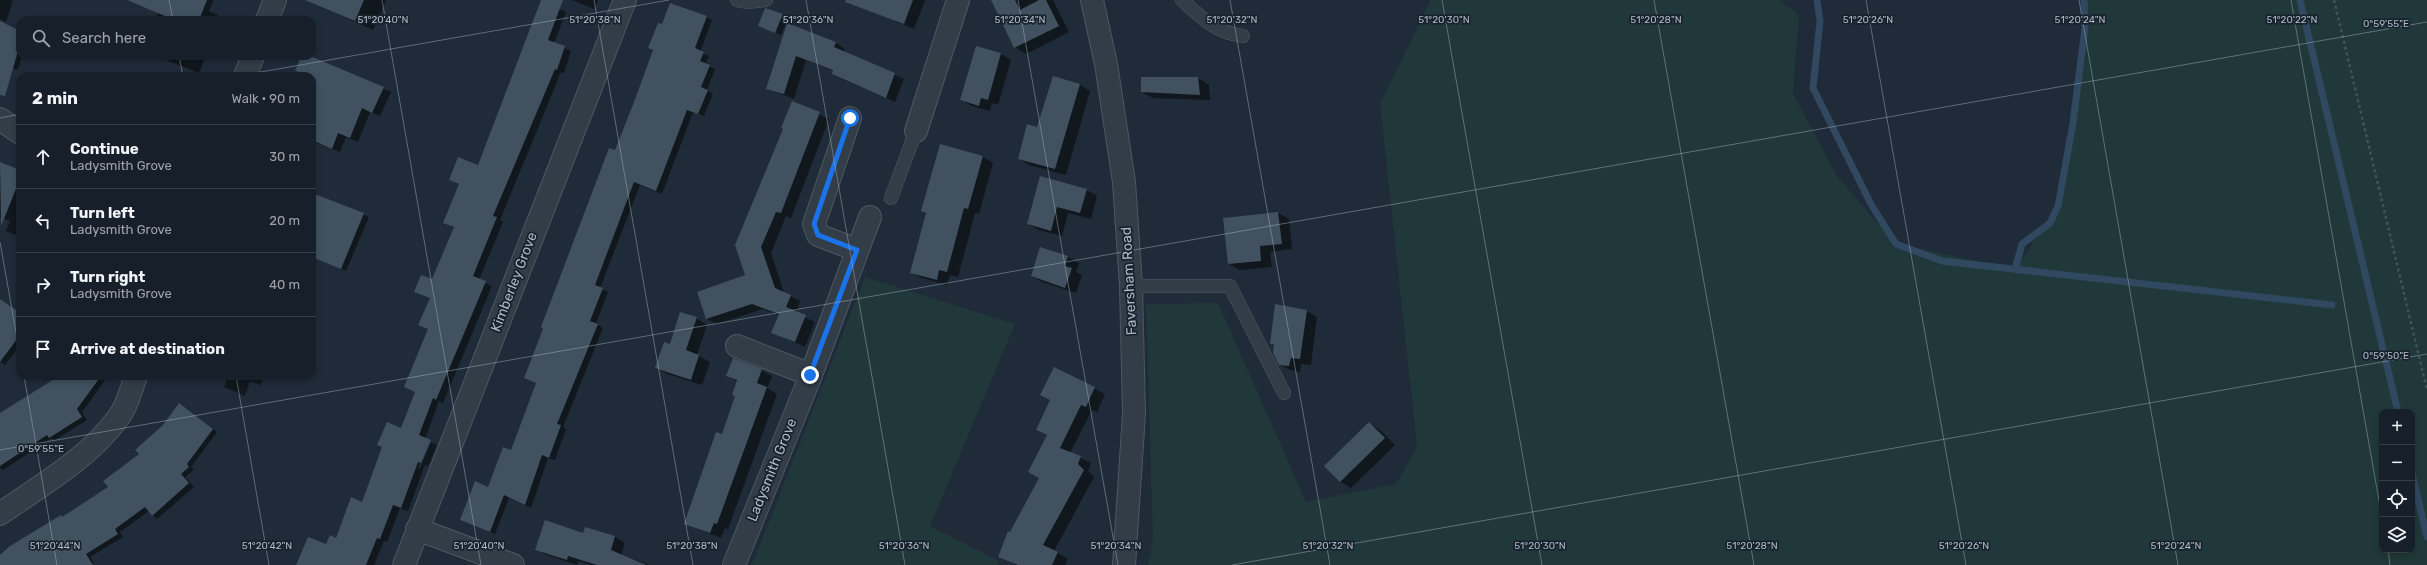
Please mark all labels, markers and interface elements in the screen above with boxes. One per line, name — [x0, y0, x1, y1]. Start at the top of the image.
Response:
text: 51°20'40"N — [357, 14, 409, 26]
text: 51°20'38"N — [569, 14, 621, 26]
text: 51°20'36"N — [783, 14, 833, 26]
text: 51°20'34"N — [994, 14, 1046, 26]
text: 51°20'32"N — [1207, 14, 1258, 26]
text: 51°20'30"N — [1418, 14, 1470, 26]
text: 51°20'28"N — [1630, 14, 1682, 26]
text: 51°20'26"N — [1843, 14, 1893, 26]
text: 51°20'24"N — [2055, 14, 2105, 26]
text: 51°20'22"N — [2267, 14, 2317, 26]
search box — [16, 16, 316, 60]
text: 0°59'55"E — [2363, 18, 2409, 30]
icon: search — [30, 27, 52, 49]
text: Search here — [62, 29, 146, 47]
text: 2 min — [32, 88, 78, 108]
text: Walk · 90 m — [232, 91, 300, 106]
route start — [841, 109, 859, 127]
text: Continue — [70, 140, 139, 158]
icon: ahead — [32, 146, 54, 168]
text: 30 m — [269, 149, 300, 164]
text: Ladysmith Grove — [70, 158, 172, 173]
text: Turn left — [70, 204, 135, 222]
icon: left — [32, 210, 54, 232]
text: 20 m — [269, 213, 300, 228]
text: Ladysmith Grove — [70, 222, 172, 237]
street label: Faversham Road — [1118, 226, 1140, 336]
street label: Kimberley Grove — [487, 230, 541, 334]
text: Turn right — [70, 268, 145, 286]
icon: right — [32, 274, 54, 296]
text: 40 m — [269, 277, 300, 292]
text: Ladysmith Grove — [70, 286, 172, 301]
icon: arrive — [32, 338, 54, 360]
text: Arrive at destination — [70, 340, 225, 358]
text: 0°59'50"E — [2363, 350, 2409, 362]
route end — [801, 366, 819, 384]
map controls — [2379, 409, 2415, 553]
button: + — [2379, 409, 2415, 445]
street label: Ladysmith Grove — [744, 416, 800, 524]
text: 0°59'55"E — [18, 443, 64, 455]
button: − — [2379, 445, 2415, 481]
button: locate — [2379, 481, 2415, 517]
button: layers — [2379, 517, 2415, 553]
text: 51°20'44"N — [30, 540, 80, 552]
text: 51°20'42"N — [242, 540, 292, 552]
text: 51°20'40"N — [453, 540, 505, 552]
text: 51°20'38"N — [666, 540, 718, 552]
text: 51°20'36"N — [879, 540, 929, 552]
text: 51°20'34"N — [1090, 540, 1142, 552]
text: 51°20'32"N — [1303, 540, 1354, 552]
text: 51°20'30"N — [1514, 540, 1566, 552]
text: 51°20'28"N — [1726, 540, 1778, 552]
text: 51°20'26"N — [1939, 540, 1989, 552]
text: 51°20'24"N — [2151, 540, 2201, 552]

